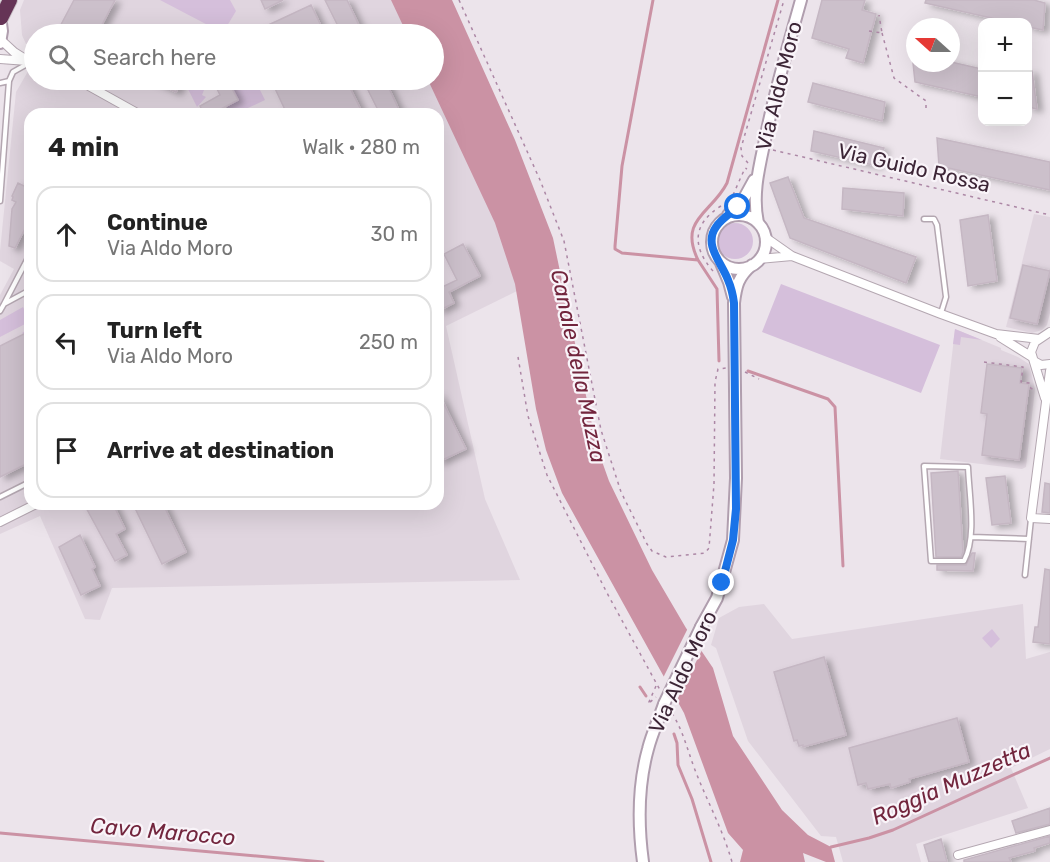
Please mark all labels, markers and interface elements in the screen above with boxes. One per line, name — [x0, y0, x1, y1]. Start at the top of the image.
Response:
north arrow — [906, 18, 960, 72]
map controls — [978, 18, 1032, 126]
button: + — [978, 18, 1032, 72]
street label: Via Aldo Moro — [750, 19, 807, 153]
search box — [24, 24, 444, 90]
icon: search — [45, 41, 78, 74]
text: Search here — [93, 44, 216, 71]
button: − — [978, 72, 1032, 126]
text: 4 min — [48, 132, 119, 163]
text: Walk · 280 m — [302, 135, 420, 159]
street label: Via Guido Rossa — [835, 138, 993, 197]
route start — [724, 193, 750, 219]
text: Continue — [107, 209, 208, 236]
icon: ahead — [50, 218, 83, 251]
text: 30 m — [371, 222, 418, 246]
text: Via Aldo Moro — [107, 236, 233, 260]
water label: Canale della Muzza — [545, 267, 612, 466]
text: Turn left — [107, 317, 202, 344]
icon: left — [50, 326, 83, 359]
text: 250 m — [359, 330, 418, 354]
text: Via Aldo Moro — [107, 344, 233, 368]
icon: arrive — [50, 434, 83, 467]
text: Arrive at destination — [107, 437, 334, 464]
route end — [708, 569, 734, 595]
street label: Via Aldo Moro — [643, 607, 722, 737]
water label: Roggia Muzzetta — [867, 736, 1035, 831]
water label: Cavo Marocco — [89, 812, 237, 851]

